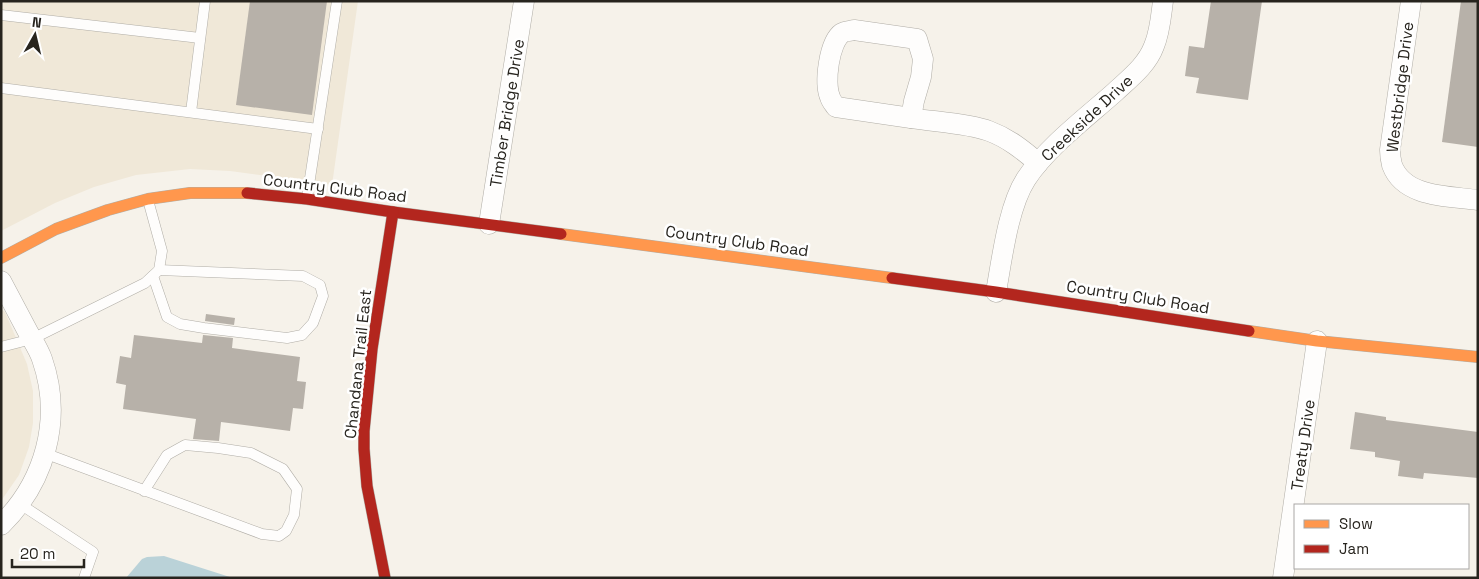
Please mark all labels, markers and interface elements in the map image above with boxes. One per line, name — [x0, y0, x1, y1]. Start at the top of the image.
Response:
north arrow — [10, 10, 60, 60]
text: N — [31, 13, 43, 32]
street label: Westbridge Drive — [1382, 20, 1418, 154]
street label: Timber Bridge Drive — [485, 37, 529, 189]
street label: Creekside Drive — [1037, 70, 1137, 166]
street label: Country Club Road — [262, 169, 408, 207]
street label: Country Club Road — [664, 221, 810, 261]
street label: Country Club Road — [1065, 275, 1211, 319]
street label: Chandana Trail East — [340, 288, 376, 440]
street label: Treaty Drive — [1286, 398, 1320, 492]
legend — [1294, 504, 1469, 569]
text: Slow — [1339, 514, 1373, 533]
scale bar — [12, 536, 85, 568]
text: Jam — [1339, 539, 1369, 558]
text: 20 m — [20, 544, 55, 563]

